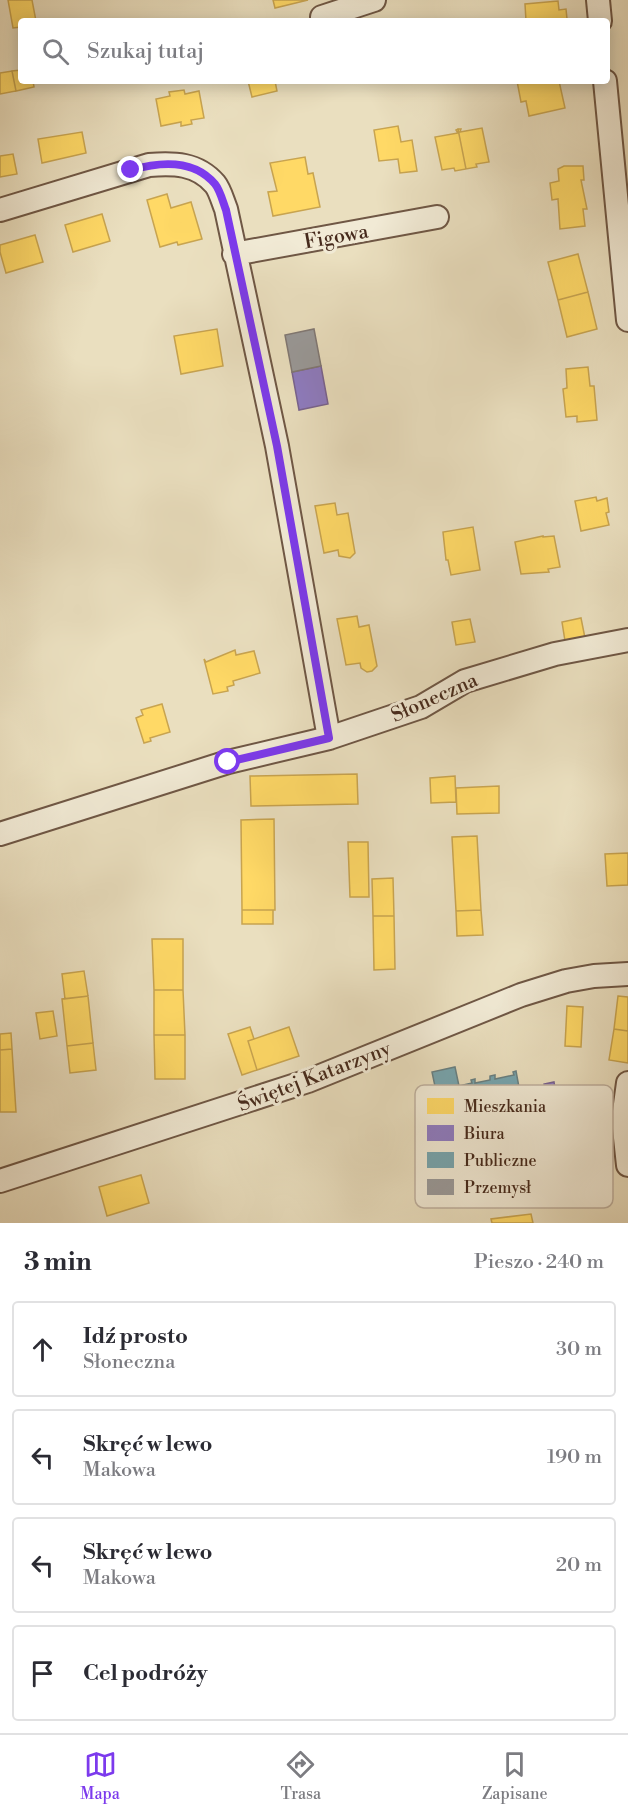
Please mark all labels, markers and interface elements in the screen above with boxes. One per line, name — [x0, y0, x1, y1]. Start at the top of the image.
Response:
search box — [18, 18, 610, 84]
icon: search — [39, 35, 72, 68]
text: Szukaj tutaj — [87, 38, 204, 65]
route end — [117, 156, 143, 182]
street label: Figowa — [302, 219, 371, 255]
street label: Słoneczna — [387, 668, 483, 729]
route start — [214, 748, 240, 774]
street label: Świętej Katarzyny — [234, 1036, 395, 1118]
legend — [415, 1085, 613, 1208]
text: Mieszkania — [464, 1097, 547, 1117]
text: Biura — [463, 1124, 505, 1144]
text: Publiczne — [464, 1151, 537, 1171]
text: Przemysł — [464, 1178, 531, 1198]
text: 3 min — [24, 1246, 92, 1278]
text: Pieszo · 240 m — [474, 1250, 604, 1275]
text: Idź prosto — [83, 1323, 188, 1350]
icon: ahead — [26, 1333, 59, 1366]
text: 30 m — [556, 1337, 602, 1362]
text: Słoneczna — [83, 1350, 175, 1375]
text: Skręć w lewo — [83, 1431, 212, 1458]
icon: left — [26, 1441, 59, 1474]
text: 190 m — [547, 1445, 602, 1470]
text: Makowa — [83, 1458, 156, 1483]
text: Skręć w lewo — [83, 1539, 212, 1566]
icon: left — [26, 1549, 59, 1582]
text: 20 m — [556, 1553, 602, 1578]
text: Makowa — [83, 1566, 156, 1591]
icon: arrive — [26, 1657, 59, 1690]
text: Cel podróży — [83, 1660, 207, 1687]
tab: Mapa — [80, 1748, 120, 1804]
tab: Trasa — [281, 1748, 321, 1804]
tab: Zapisane — [482, 1748, 548, 1804]

